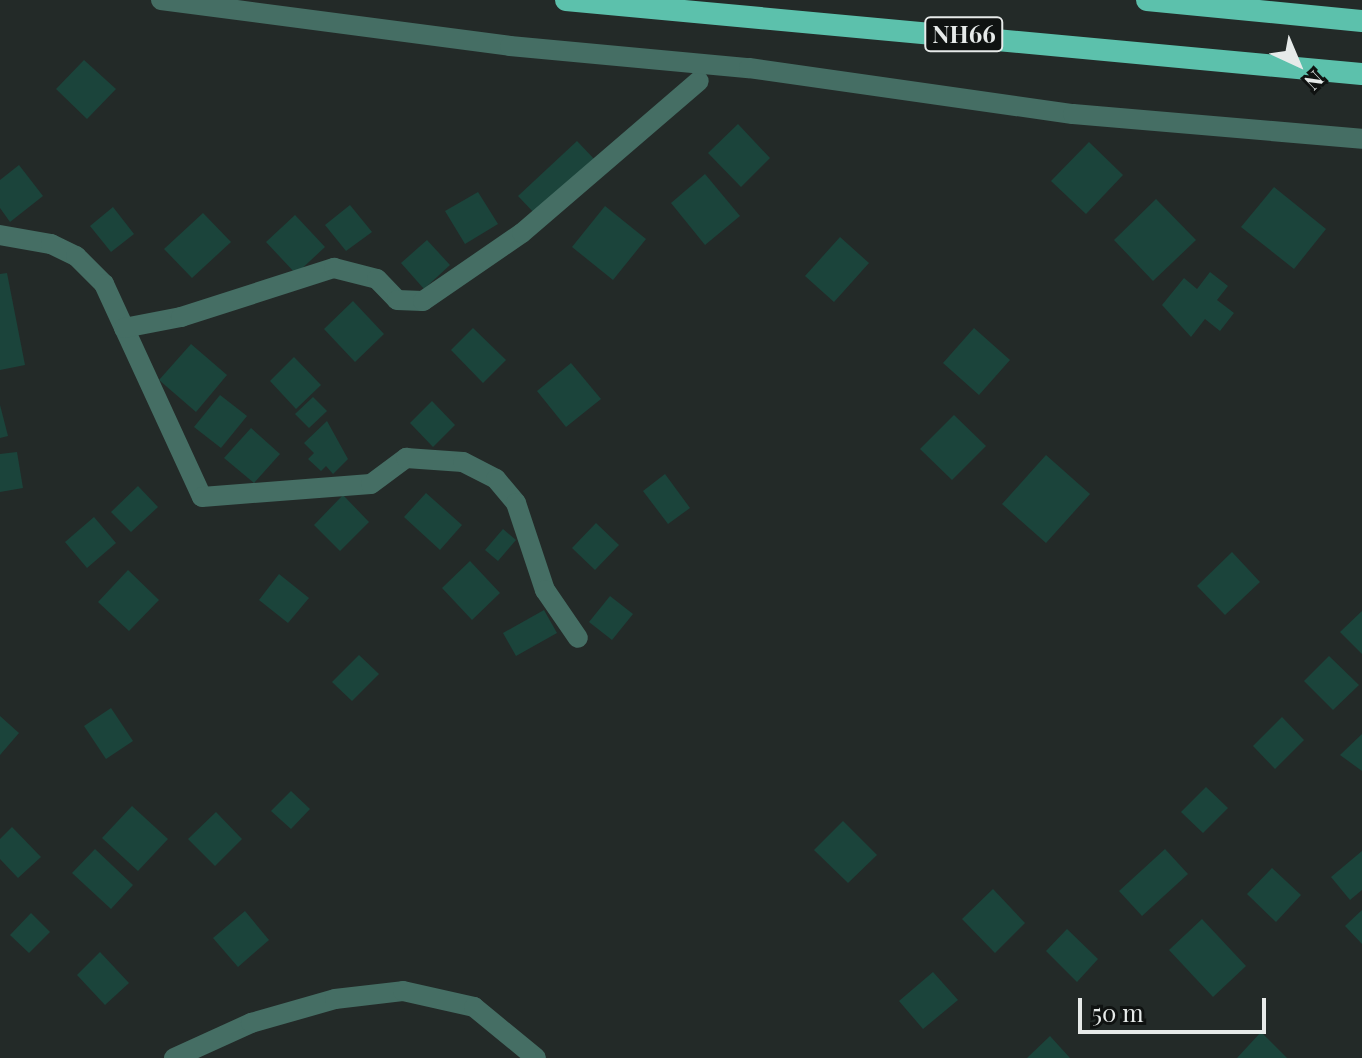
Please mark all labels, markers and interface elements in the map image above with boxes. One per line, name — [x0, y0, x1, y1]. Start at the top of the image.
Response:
road number: NH66 — [924, 14, 1004, 54]
north arrow — [1258, 24, 1338, 104]
text: N — [1299, 65, 1331, 98]
scale bar — [1082, 982, 1270, 1032]
text: 50 m — [1092, 996, 1144, 1028]

